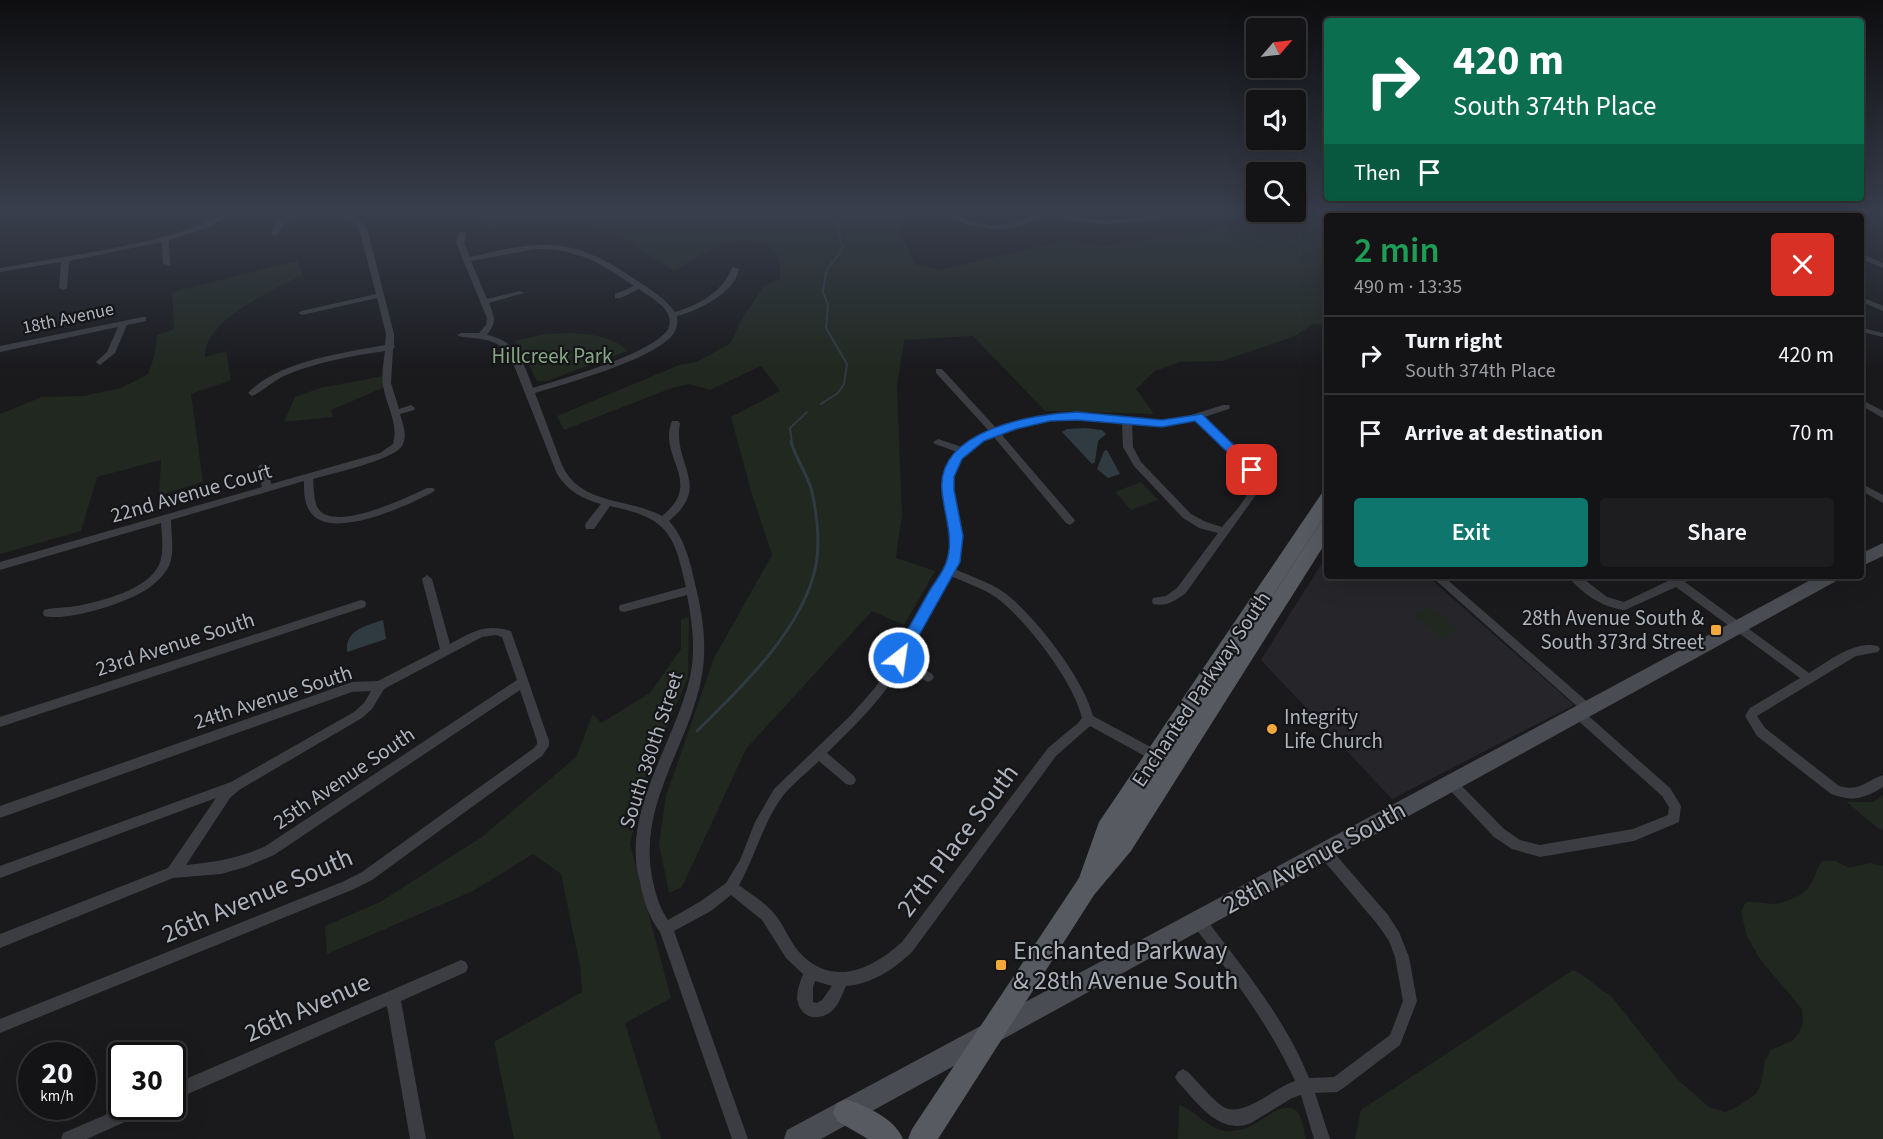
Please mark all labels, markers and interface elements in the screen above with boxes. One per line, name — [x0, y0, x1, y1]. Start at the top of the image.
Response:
north arrow — [1246, 18, 1306, 78]
map controls — [1246, 18, 1306, 222]
text: 420 m — [1453, 31, 1564, 91]
icon: right — [1354, 42, 1432, 120]
text: South 374th Place — [1453, 87, 1656, 126]
button: sound — [1246, 90, 1306, 150]
icon: arrive — [1413, 156, 1446, 189]
text: Then — [1354, 157, 1401, 189]
button: search — [1246, 162, 1306, 222]
text: 2 min — [1354, 225, 1440, 276]
button: close — [1771, 233, 1834, 296]
text: 490 m · 13:35 — [1354, 273, 1462, 301]
street label: 18th Avenue — [20, 297, 116, 340]
text: Turn right — [1405, 325, 1502, 357]
icon: right — [1354, 339, 1387, 372]
text: 420 m — [1779, 339, 1834, 371]
park label: Hillcreek Park — [492, 341, 613, 371]
text: South 374th Place — [1405, 357, 1556, 385]
icon: arrive — [1354, 417, 1387, 450]
text: Arrive at destination — [1405, 417, 1603, 449]
text: 70 m — [1789, 417, 1834, 449]
pin — [1226, 444, 1277, 495]
icon: arrive — [1235, 453, 1268, 486]
street label: 22nd Avenue Court — [107, 456, 275, 530]
button: Exit — [1354, 498, 1588, 567]
button: Share — [1600, 498, 1834, 567]
street label: Enchanted Parkway South — [1124, 585, 1278, 793]
place label: 28th Avenue South & South 373rd Street — [1522, 603, 1704, 657]
street label: 23rd Avenue South — [92, 604, 258, 684]
marker: 28th Avenue South & South 373rd Street — [1709, 623, 1723, 637]
position arrow — [867, 626, 931, 690]
street label: 24th Avenue South — [190, 657, 356, 737]
street label: South 380th Street — [611, 668, 691, 832]
place label: Integrity Life Church — [1284, 702, 1383, 756]
street label: 25th Avenue South — [267, 719, 421, 837]
marker: Integrity Life Church — [1265, 722, 1279, 736]
street label: 27th Place South — [888, 756, 1027, 924]
street label: 28th Avenue South — [1216, 792, 1413, 923]
street label: 26th Avenue South — [156, 839, 358, 952]
place label: Enchanted Parkway & 28th Avenue South — [1013, 932, 1238, 999]
marker: Enchanted Parkway & 28th Avenue South — [994, 958, 1008, 972]
street label: 26th Avenue — [238, 963, 376, 1052]
speed limit sign: 30 — [108, 1042, 186, 1120]
text: 20 — [41, 1052, 73, 1095]
text: km/h — [40, 1086, 74, 1107]

